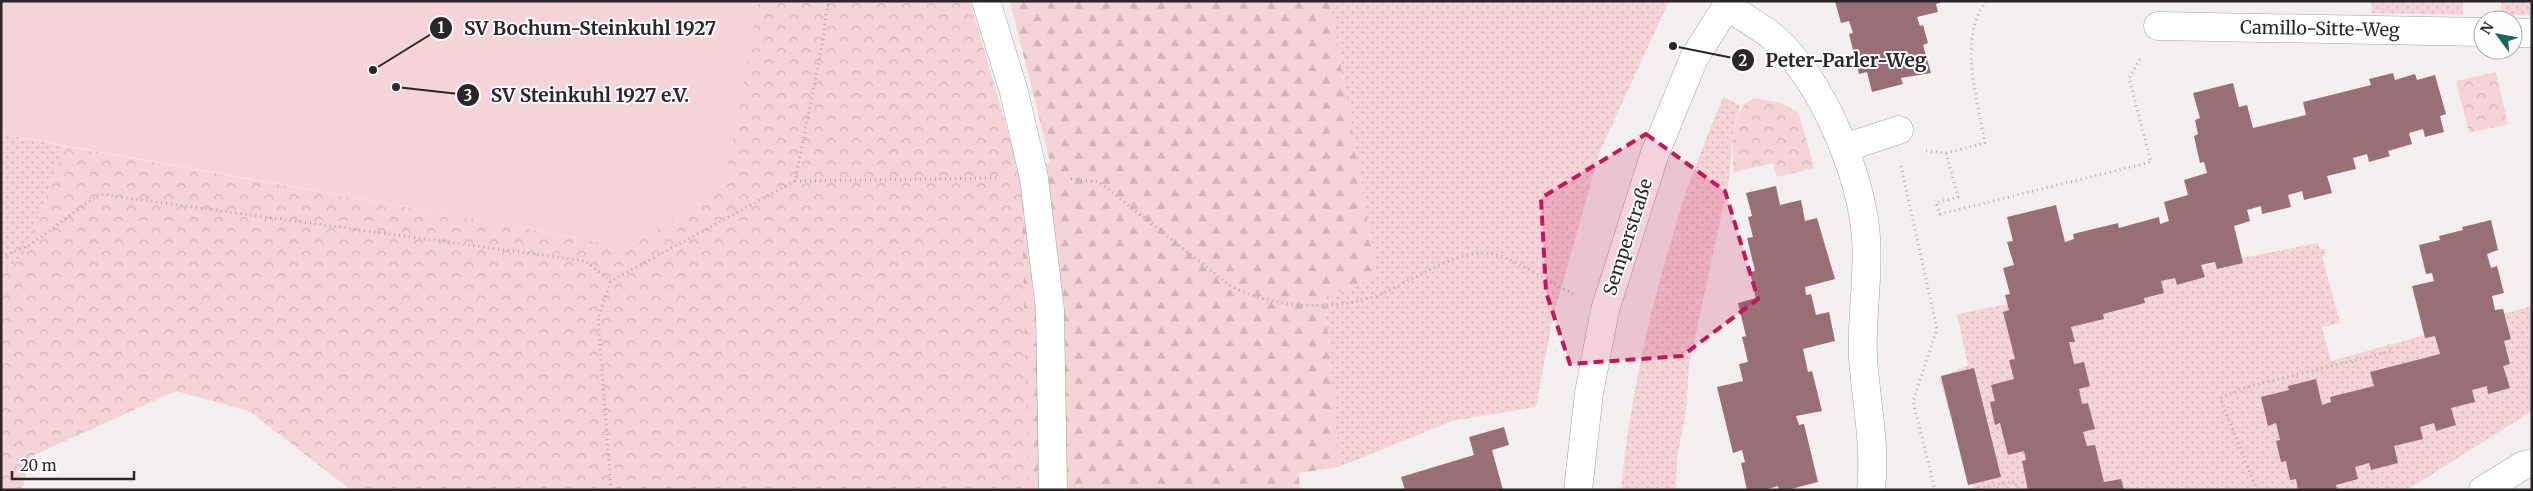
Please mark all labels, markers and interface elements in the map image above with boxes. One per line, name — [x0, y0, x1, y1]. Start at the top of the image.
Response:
north arrow — [2473, 10, 2523, 60]
callout: SV Bochum-Steinkuhl 1927 — [429, 11, 726, 45]
text: SV Bochum-Steinkuhl 1927 — [464, 16, 716, 40]
street label: Camillo-Sitte-Weg — [2240, 16, 2400, 41]
text: 1 — [438, 18, 445, 37]
text: N — [2476, 19, 2498, 38]
callout: Peter-Parler-Weg — [1730, 43, 1937, 77]
text: Peter-Parler-Weg — [1765, 48, 1927, 72]
text: 2 — [1739, 51, 1748, 70]
callout: SV Steinkuhl 1927 e.V. — [456, 78, 699, 112]
text: SV Steinkuhl 1927 e.V. — [491, 83, 689, 107]
text: 3 — [464, 86, 472, 105]
street label: Semperstraße — [1598, 175, 1657, 298]
scale bar — [12, 448, 135, 480]
text: 20 m — [20, 456, 57, 475]

